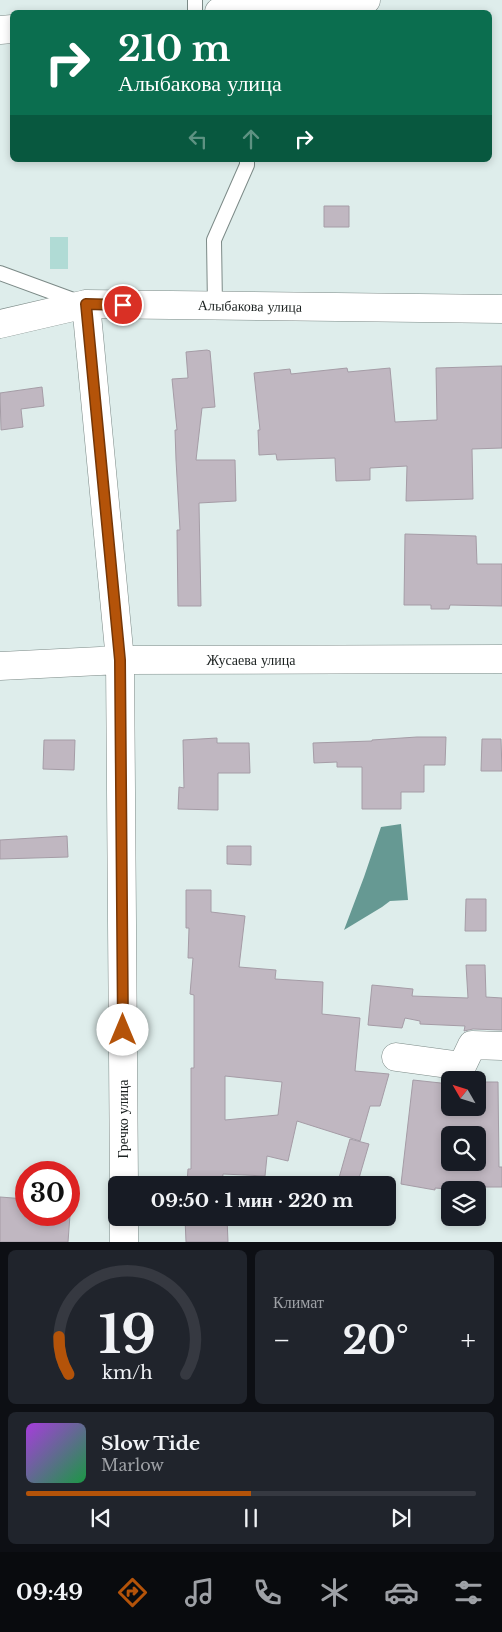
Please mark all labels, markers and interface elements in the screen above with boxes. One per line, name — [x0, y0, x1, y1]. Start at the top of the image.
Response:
text: 210 m — [118, 27, 231, 70]
icon: right — [35, 30, 100, 95]
text: Алыбакова улица — [118, 70, 282, 97]
icon: left — [184, 125, 212, 153]
icon: ahead — [237, 125, 265, 153]
icon: right — [290, 125, 318, 153]
pin — [102, 284, 144, 326]
icon: arrive — [109, 291, 137, 319]
street label: Алыбакова улица — [198, 296, 303, 316]
street label: Жусаева улица — [207, 651, 296, 669]
position arrow — [96, 1003, 148, 1055]
north arrow — [441, 1071, 486, 1116]
map controls — [441, 1071, 486, 1226]
street label: Гречко улица — [114, 1079, 132, 1158]
button: search — [441, 1126, 486, 1171]
speed limit sign: 30 — [15, 1161, 80, 1226]
button: layers — [441, 1181, 486, 1226]
text: 09:50 · 1 мин · 220 m — [151, 1189, 353, 1212]
text: Климат — [273, 1292, 324, 1312]
text: 19 — [99, 1303, 156, 1367]
text: 20° — [343, 1317, 409, 1364]
text: − — [273, 1323, 291, 1358]
text: + — [461, 1323, 476, 1358]
text: km/h — [102, 1362, 153, 1384]
text: Slow Tide — [101, 1432, 200, 1455]
text: Marlow — [101, 1455, 164, 1475]
icon: previous — [87, 1504, 115, 1532]
icon: pause — [237, 1504, 265, 1532]
icon: next — [387, 1504, 415, 1532]
icon: directions — [115, 1575, 150, 1610]
icon: music — [182, 1575, 217, 1610]
icon: phone — [250, 1575, 285, 1610]
icon: climate — [317, 1575, 352, 1610]
icon: car — [384, 1575, 419, 1610]
icon: filters — [451, 1575, 486, 1610]
text: 09:49 — [16, 1579, 83, 1606]

